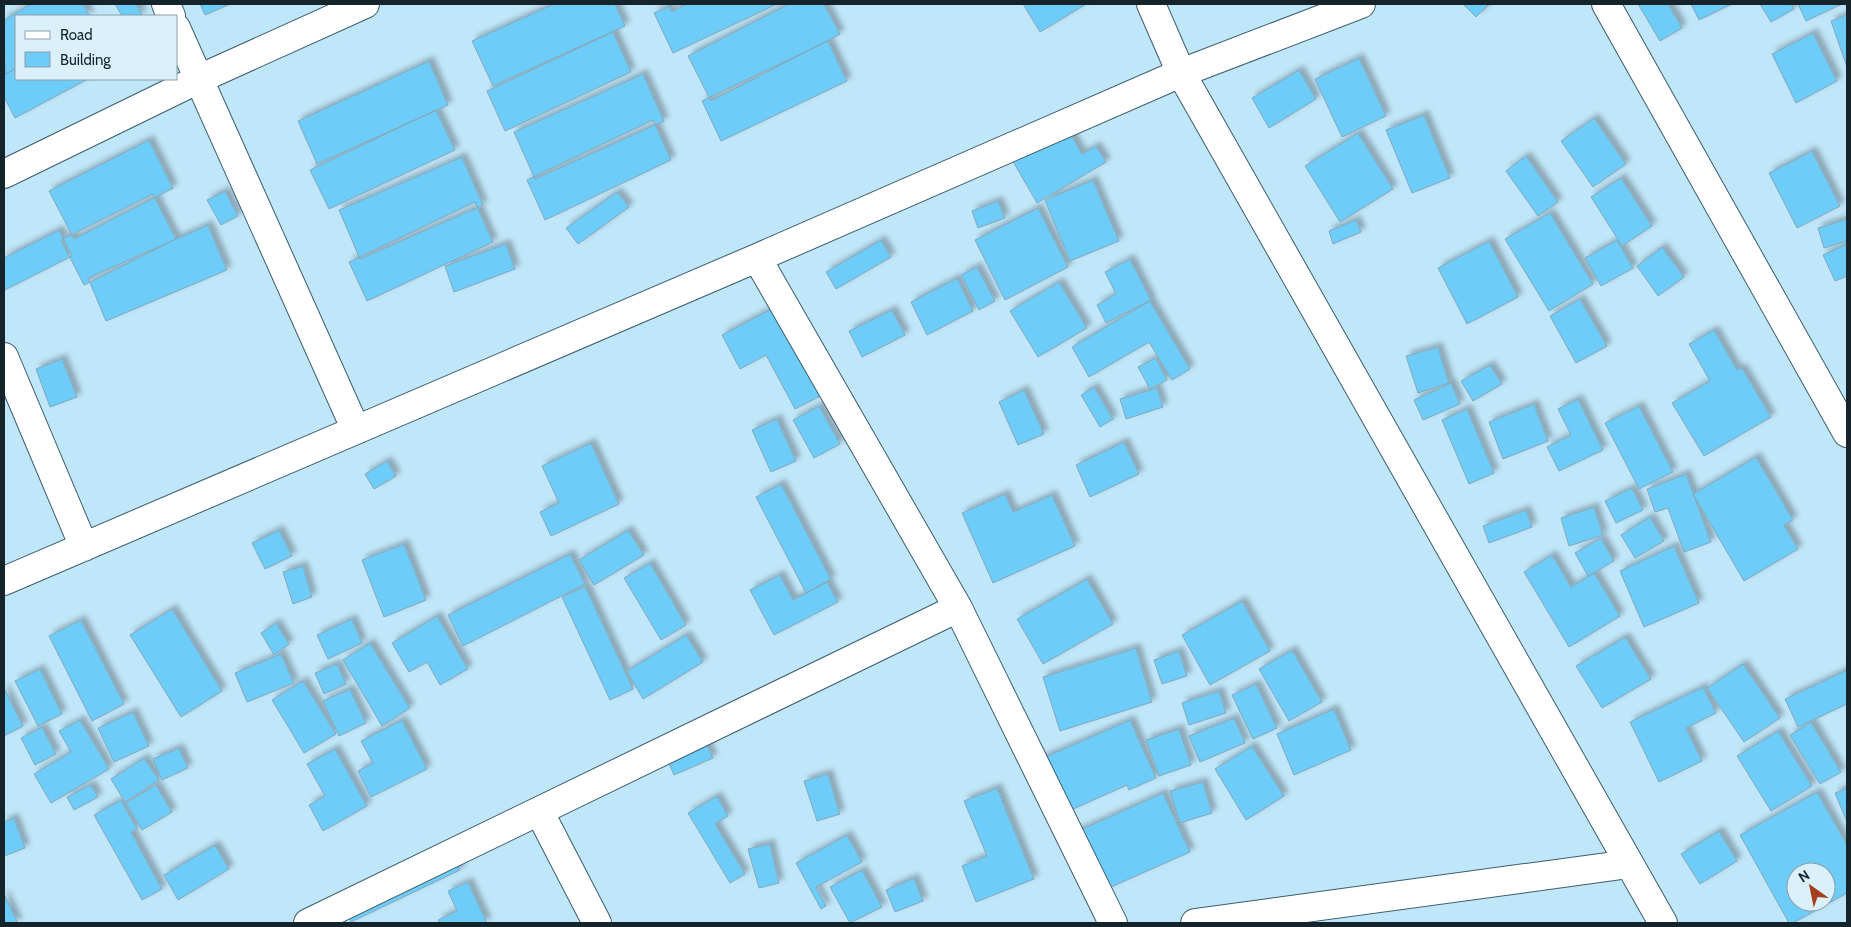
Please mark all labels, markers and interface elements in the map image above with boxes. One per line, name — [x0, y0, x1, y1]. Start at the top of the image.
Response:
legend — [15, 15, 178, 80]
text: Road — [60, 26, 93, 44]
text: Building — [60, 51, 111, 69]
north arrow — [1786, 862, 1836, 912]
text: N — [1795, 866, 1813, 886]

